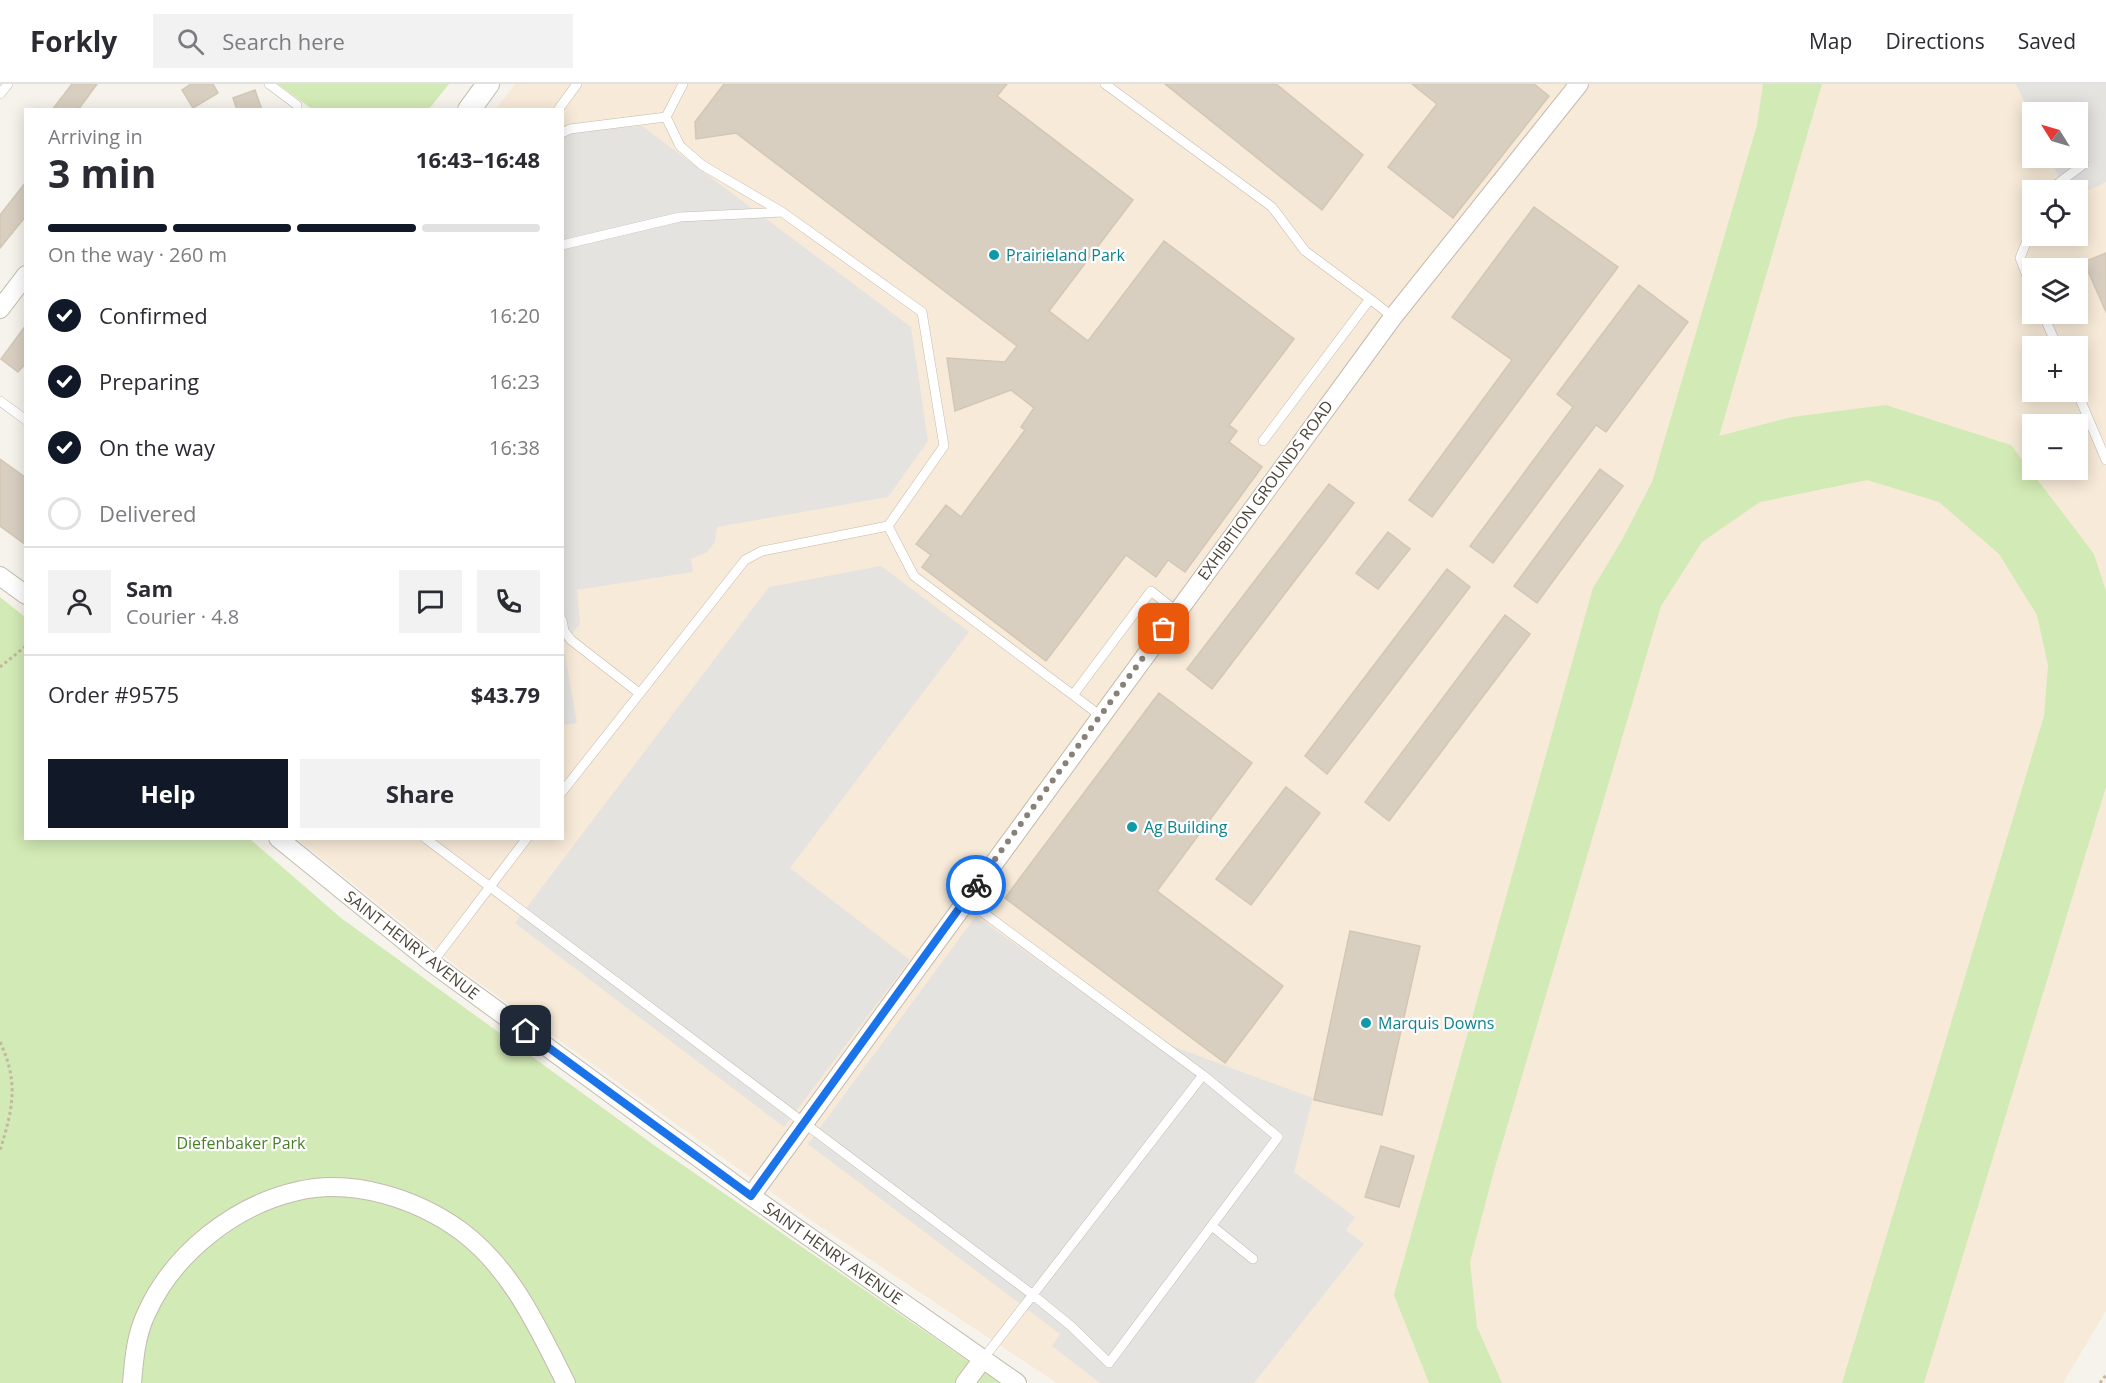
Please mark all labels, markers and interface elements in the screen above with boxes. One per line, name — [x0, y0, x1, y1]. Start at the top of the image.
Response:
search box — [153, 14, 573, 68]
text: Forkly — [30, 22, 117, 60]
icon: search — [174, 25, 207, 58]
text: Search here — [222, 26, 345, 56]
text: Map — [1809, 27, 1852, 55]
text: Directions — [1885, 27, 1985, 55]
text: Saved — [2018, 27, 2076, 55]
north arrow — [2022, 102, 2088, 168]
map controls — [2022, 102, 2088, 480]
text: Arriving in — [48, 123, 143, 150]
text: 16:43–16:48 — [416, 144, 540, 174]
text: 3 min — [48, 146, 156, 199]
button: locate — [2022, 180, 2088, 246]
text: On the way · 260 m — [48, 241, 227, 268]
place label: Prairieland Park — [1006, 244, 1125, 266]
marker: Prairieland Park — [987, 248, 1001, 262]
button: layers — [2022, 258, 2088, 324]
icon: check — [48, 299, 81, 332]
text: Confirmed — [99, 300, 208, 330]
text: 16:20 — [489, 302, 540, 329]
button: + — [2022, 336, 2088, 402]
icon: check — [48, 365, 81, 398]
text: Preparing — [99, 366, 199, 396]
text: 16:23 — [489, 368, 540, 395]
street label: EXHIBITION GROUNDS ROAD — [1192, 396, 1338, 584]
button: − — [2022, 414, 2088, 480]
icon: check — [48, 431, 81, 464]
text: On the way — [99, 432, 215, 462]
text: 16:38 — [489, 434, 540, 461]
text: Delivered — [99, 498, 197, 528]
button: person — [48, 570, 111, 633]
button: chat — [399, 570, 462, 633]
button: phone — [477, 570, 540, 633]
text: Sam — [126, 573, 173, 603]
text: Courier · 4.8 — [126, 603, 239, 630]
pin — [1138, 603, 1189, 654]
icon: bag — [1147, 612, 1180, 645]
text: Order #9575 — [48, 679, 179, 709]
text: $43.79 — [471, 679, 540, 709]
button: Help — [48, 759, 288, 828]
button: Share — [300, 759, 540, 828]
place label: Ag Building — [1144, 816, 1228, 838]
marker: Ag Building — [1125, 820, 1139, 834]
courier — [946, 855, 1006, 915]
icon: bike — [960, 869, 993, 902]
street label: SAINT HENRY AVENUE — [340, 885, 484, 1005]
pin — [500, 1005, 551, 1056]
place label: Marquis Downs — [1378, 1012, 1494, 1034]
icon: home — [509, 1014, 542, 1047]
marker: Marquis Downs — [1359, 1016, 1373, 1030]
park label: Diefenbaker Park — [176, 1132, 306, 1154]
street label: SAINT HENRY AVENUE — [759, 1197, 907, 1309]

